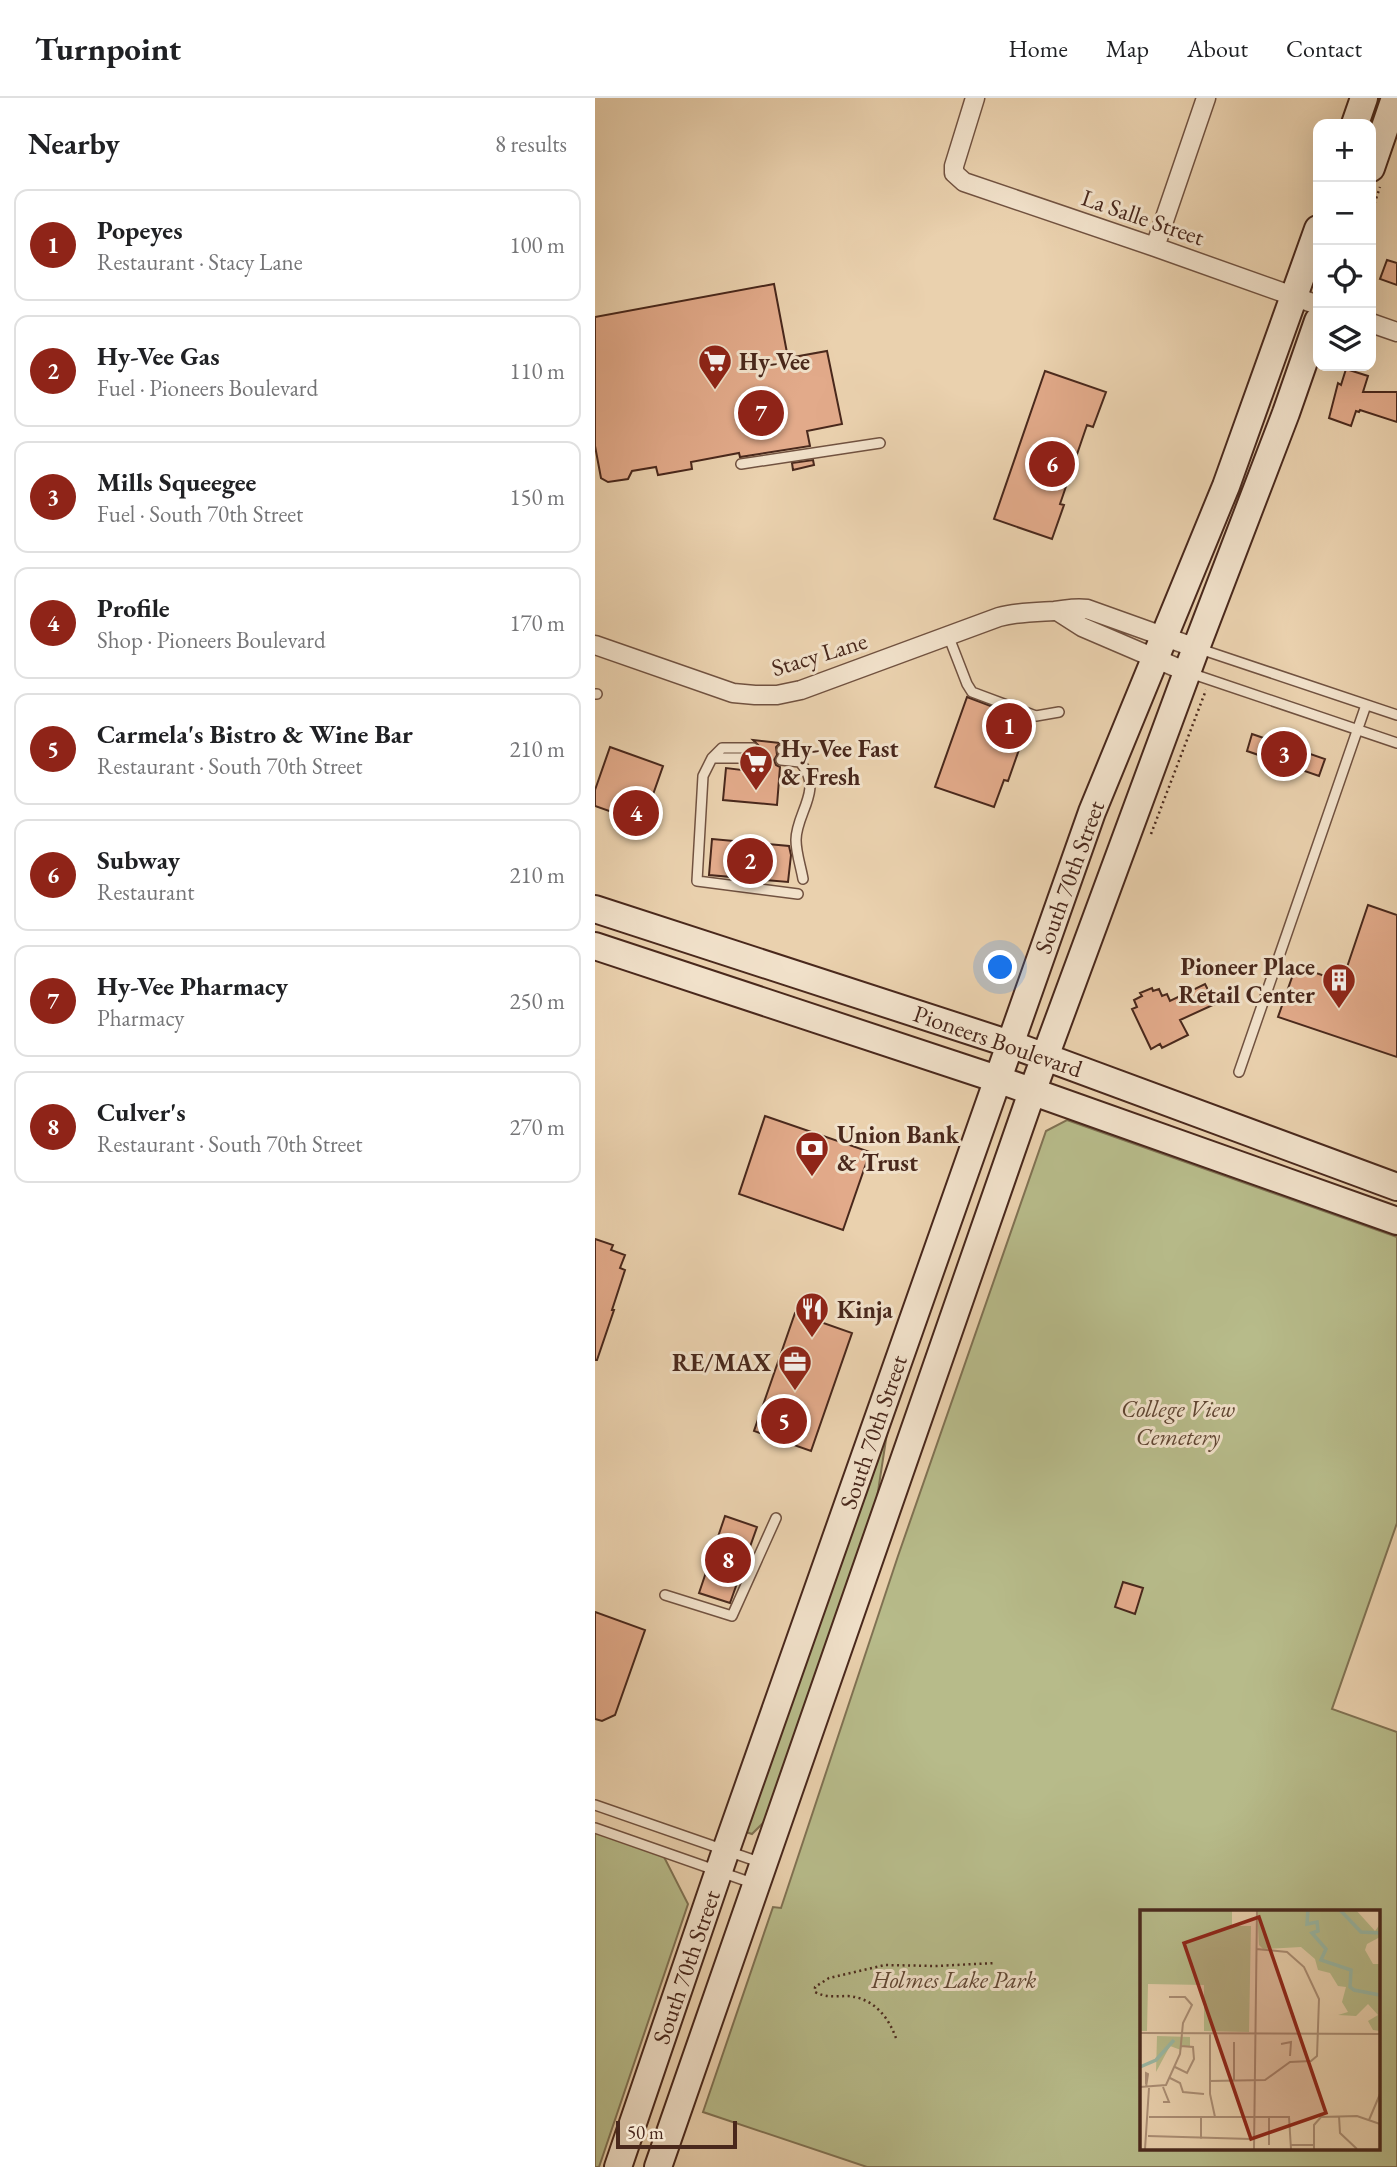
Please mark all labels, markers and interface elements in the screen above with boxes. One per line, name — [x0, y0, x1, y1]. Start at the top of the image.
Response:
text: Turnpoint — [35, 27, 181, 70]
text: Home — [1008, 33, 1068, 64]
text: Map — [1106, 33, 1149, 64]
text: About — [1187, 33, 1248, 64]
text: Contact — [1286, 33, 1362, 64]
map controls — [1313, 119, 1376, 371]
button: + — [1313, 119, 1376, 182]
text: Nearby — [28, 124, 120, 163]
text: 8 results — [495, 129, 567, 159]
street label: La Salle Street — [1078, 182, 1209, 253]
button: − — [1313, 182, 1376, 245]
text: Popeyes — [97, 213, 183, 247]
text: 1 — [47, 230, 59, 260]
text: 100 m — [509, 230, 565, 260]
button: locate — [1313, 245, 1376, 308]
text: Restaurant · Stacy Lane — [97, 247, 303, 277]
button: layers — [1313, 308, 1376, 371]
text: Hy-Vee Gas — [97, 339, 220, 373]
supermarket icon: Hy-Vee — [696, 342, 734, 391]
place label: Hy-Vee — [739, 346, 810, 378]
text: 2 — [47, 356, 59, 386]
text: 110 m — [509, 356, 565, 386]
text: Fuel · Pioneers Boulevard — [97, 373, 318, 403]
pin: 7 — [738, 387, 784, 439]
pin: 6 — [1029, 438, 1075, 490]
text: Mills Squeegee — [97, 465, 256, 499]
text: 3 — [47, 482, 59, 512]
text: 150 m — [509, 482, 565, 512]
text: Fuel · South 70th Street — [97, 499, 303, 529]
text: Profile — [97, 591, 170, 625]
text: 4 — [47, 608, 59, 638]
text: 170 m — [509, 608, 565, 638]
text: Shop · Pioneers Boulevard — [97, 625, 326, 655]
street label: Stacy Lane — [767, 625, 871, 683]
pin: 1 — [986, 700, 1032, 752]
text: Carmela's Bistro & Wine Bar — [97, 717, 413, 751]
pin: 3 — [1261, 728, 1307, 780]
place label: Hy-Vee Fast & Fresh — [781, 733, 899, 792]
text: 5 — [47, 734, 59, 764]
text: 210 m — [509, 734, 565, 764]
supermarket icon: Hy-Vee Fast & Fresh — [737, 743, 775, 792]
text: Restaurant · South 70th Street — [97, 751, 363, 781]
pin: 4 — [613, 787, 659, 839]
street label: South 70th Street — [1027, 796, 1111, 958]
pin: 2 — [727, 835, 773, 887]
text: Subway — [97, 843, 180, 877]
text: 6 — [47, 860, 59, 890]
text: 210 m — [509, 860, 565, 890]
text: Restaurant — [97, 877, 195, 907]
your location — [983, 950, 1017, 984]
place label: Pioneer Place Retail Center — [1178, 951, 1315, 1010]
building icon: Pioneer Place Retail Center — [1320, 961, 1358, 1010]
text: Hy-Vee Pharmacy — [97, 969, 288, 1003]
text: 7 — [47, 986, 59, 1016]
text: 250 m — [509, 986, 565, 1016]
street label: Pioneers Boulevard — [910, 998, 1087, 1085]
text: Pharmacy — [97, 1003, 184, 1033]
text: Culver's — [97, 1095, 186, 1129]
text: 8 — [47, 1112, 59, 1142]
text: 270 m — [509, 1112, 565, 1142]
place label: Union Bank & Trust — [837, 1119, 960, 1178]
text: Restaurant · South 70th Street — [97, 1129, 363, 1159]
bank icon: Union Bank & Trust — [793, 1129, 831, 1178]
restaurant icon: Kinja — [793, 1290, 831, 1339]
place label: Kinja — [837, 1294, 893, 1326]
office icon: RE/MAX — [776, 1343, 814, 1392]
place label: RE/MAX — [672, 1347, 771, 1378]
street label: South 70th Street — [832, 1350, 914, 1513]
park label: College View Cemetery — [1121, 1393, 1235, 1452]
pin: 5 — [761, 1395, 807, 1447]
pin: 8 — [705, 1534, 751, 1586]
street label: South 70th Street — [645, 1885, 727, 2048]
inset map — [1140, 1910, 1380, 2150]
park label: Holmes Lake Park — [870, 1964, 1037, 1995]
scale bar — [616, 2118, 737, 2150]
text: 50 m — [627, 2120, 664, 2145]

